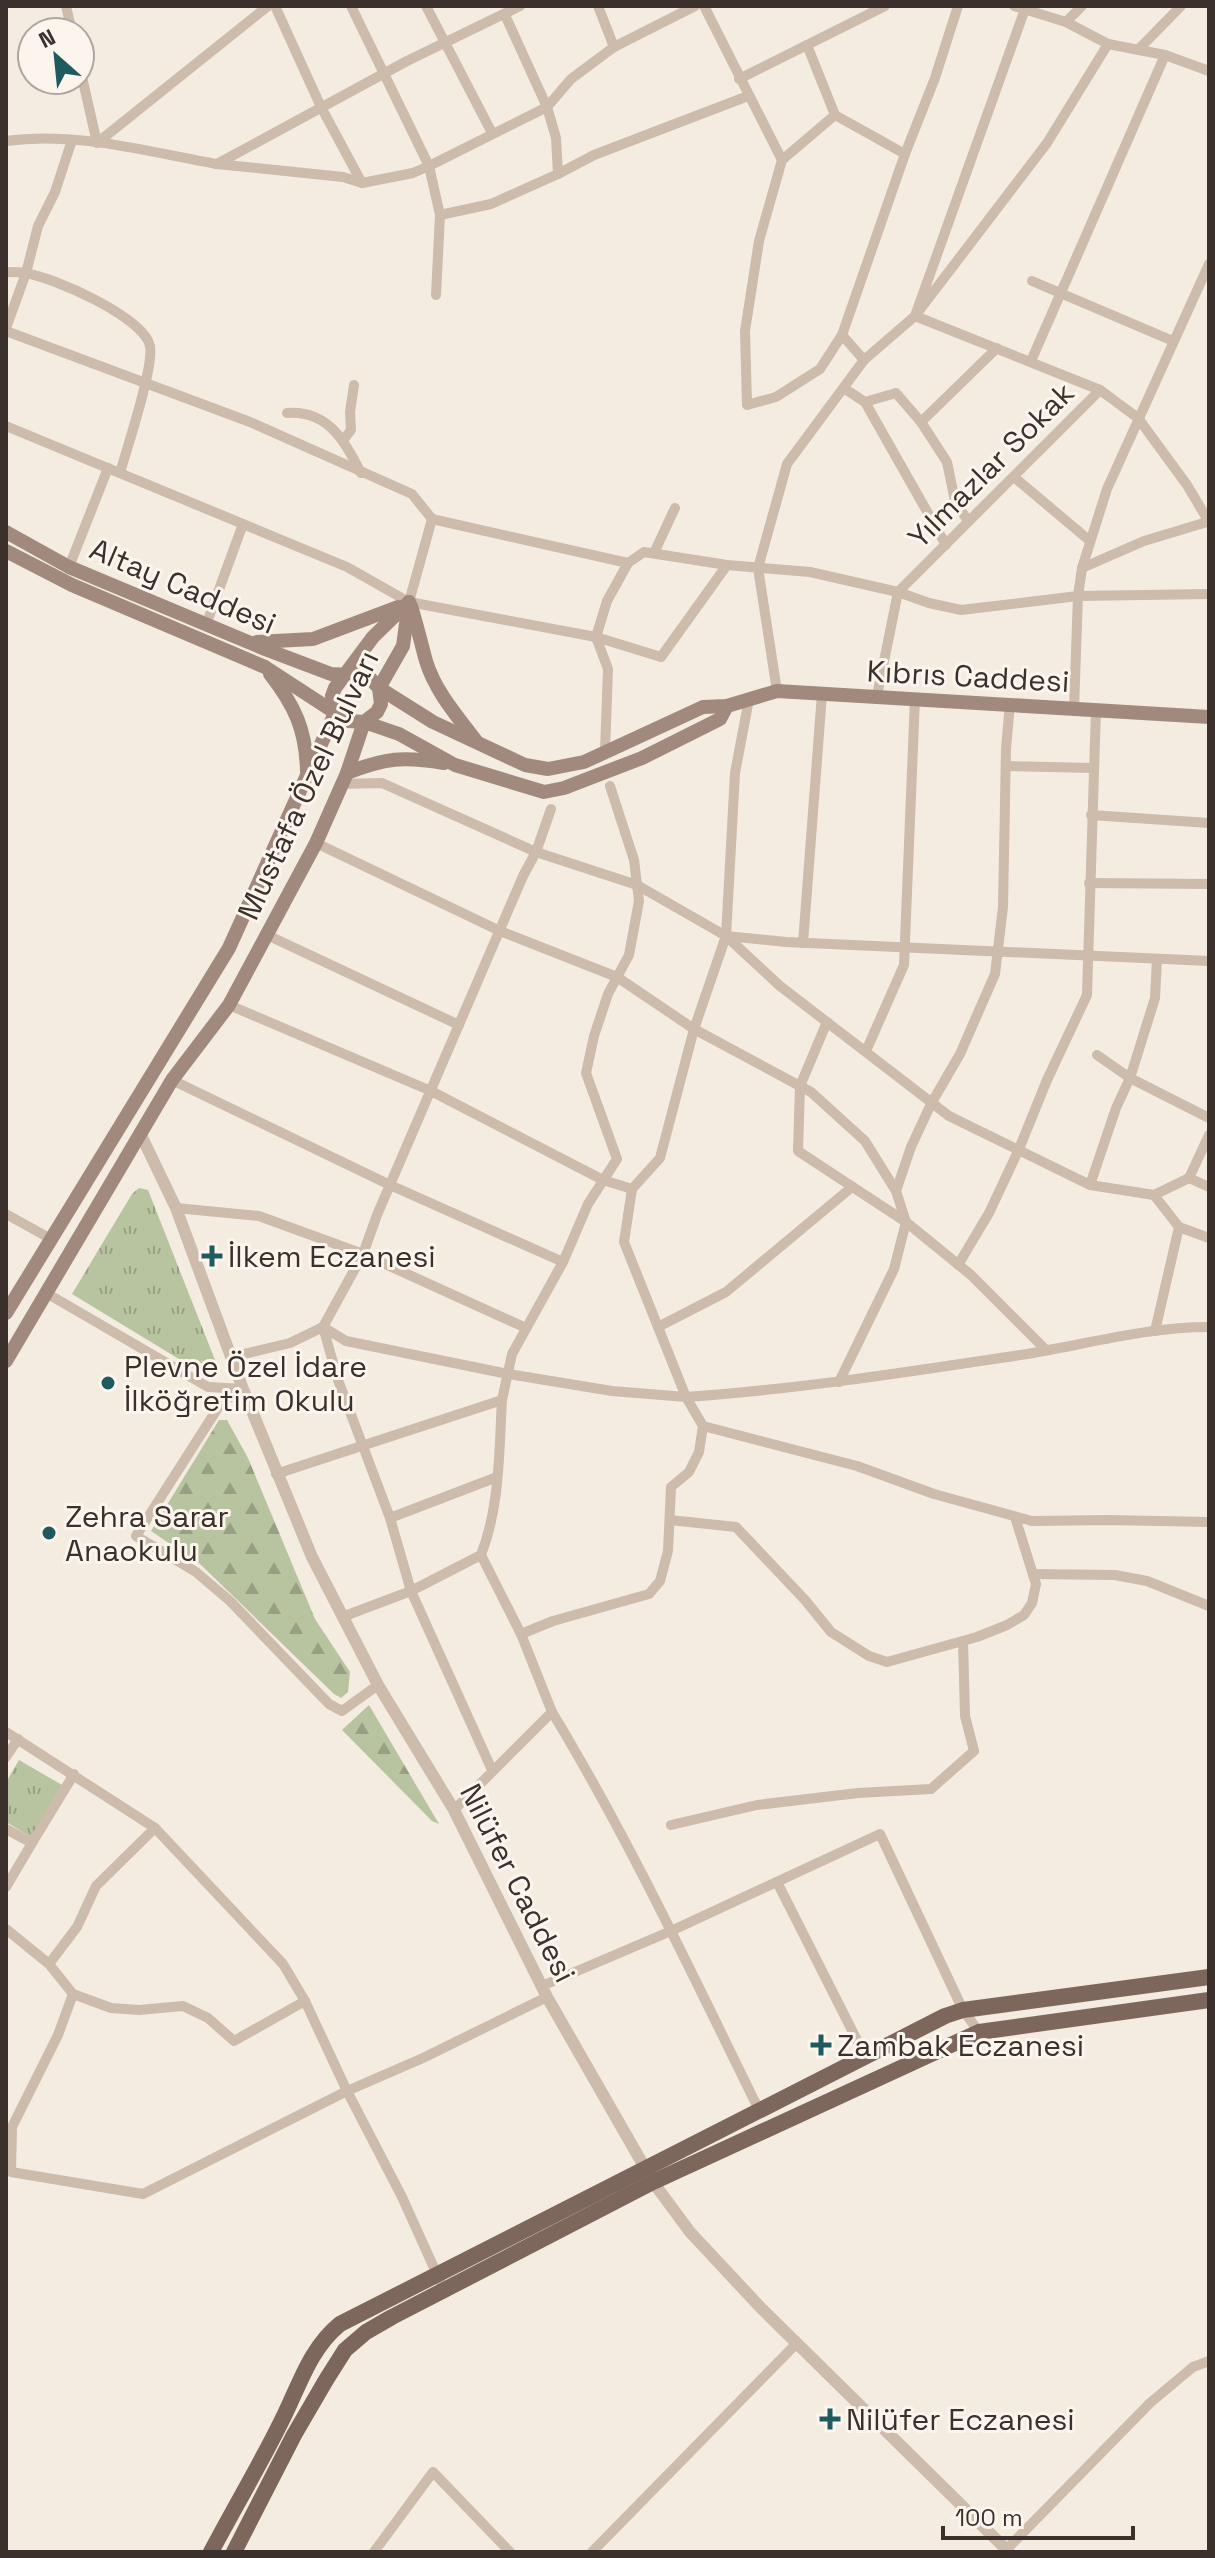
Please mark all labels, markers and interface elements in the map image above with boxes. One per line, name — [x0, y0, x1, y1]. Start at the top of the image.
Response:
north arrow — [16, 16, 96, 96]
text: N — [34, 22, 60, 54]
street label: Yılmazlar Sokak — [900, 374, 1082, 556]
street label: Altay Caddesi — [84, 529, 282, 643]
street label: Mustafa Özel Bulvarı — [228, 644, 388, 926]
street label: Kıbrıs Caddesi — [866, 651, 1070, 701]
place label: İlkem Eczanesi — [228, 1237, 436, 1276]
marker: İlkem Eczanesi — [203, 1247, 221, 1265]
place label: Plevne Özel İdare İlköğretim Okulu — [124, 1347, 367, 1420]
marker: Plevne Özel İdare İlköğretim Okulu — [99, 1374, 117, 1392]
place label: Zehra Sarar Anaokulu — [65, 1497, 229, 1570]
marker: Zehra Sarar Anaokulu — [40, 1524, 58, 1542]
street label: Nilüfer Caddesi — [451, 1777, 585, 1989]
place label: Zambak Eczanesi — [837, 2026, 1084, 2065]
marker: Zambak Eczanesi — [812, 2036, 830, 2054]
place label: Nilüfer Eczanesi — [846, 2400, 1075, 2439]
marker: Nilüfer Eczanesi — [821, 2410, 839, 2428]
scale bar — [943, 2490, 1133, 2540]
text: 100 m — [955, 2502, 1023, 2533]

